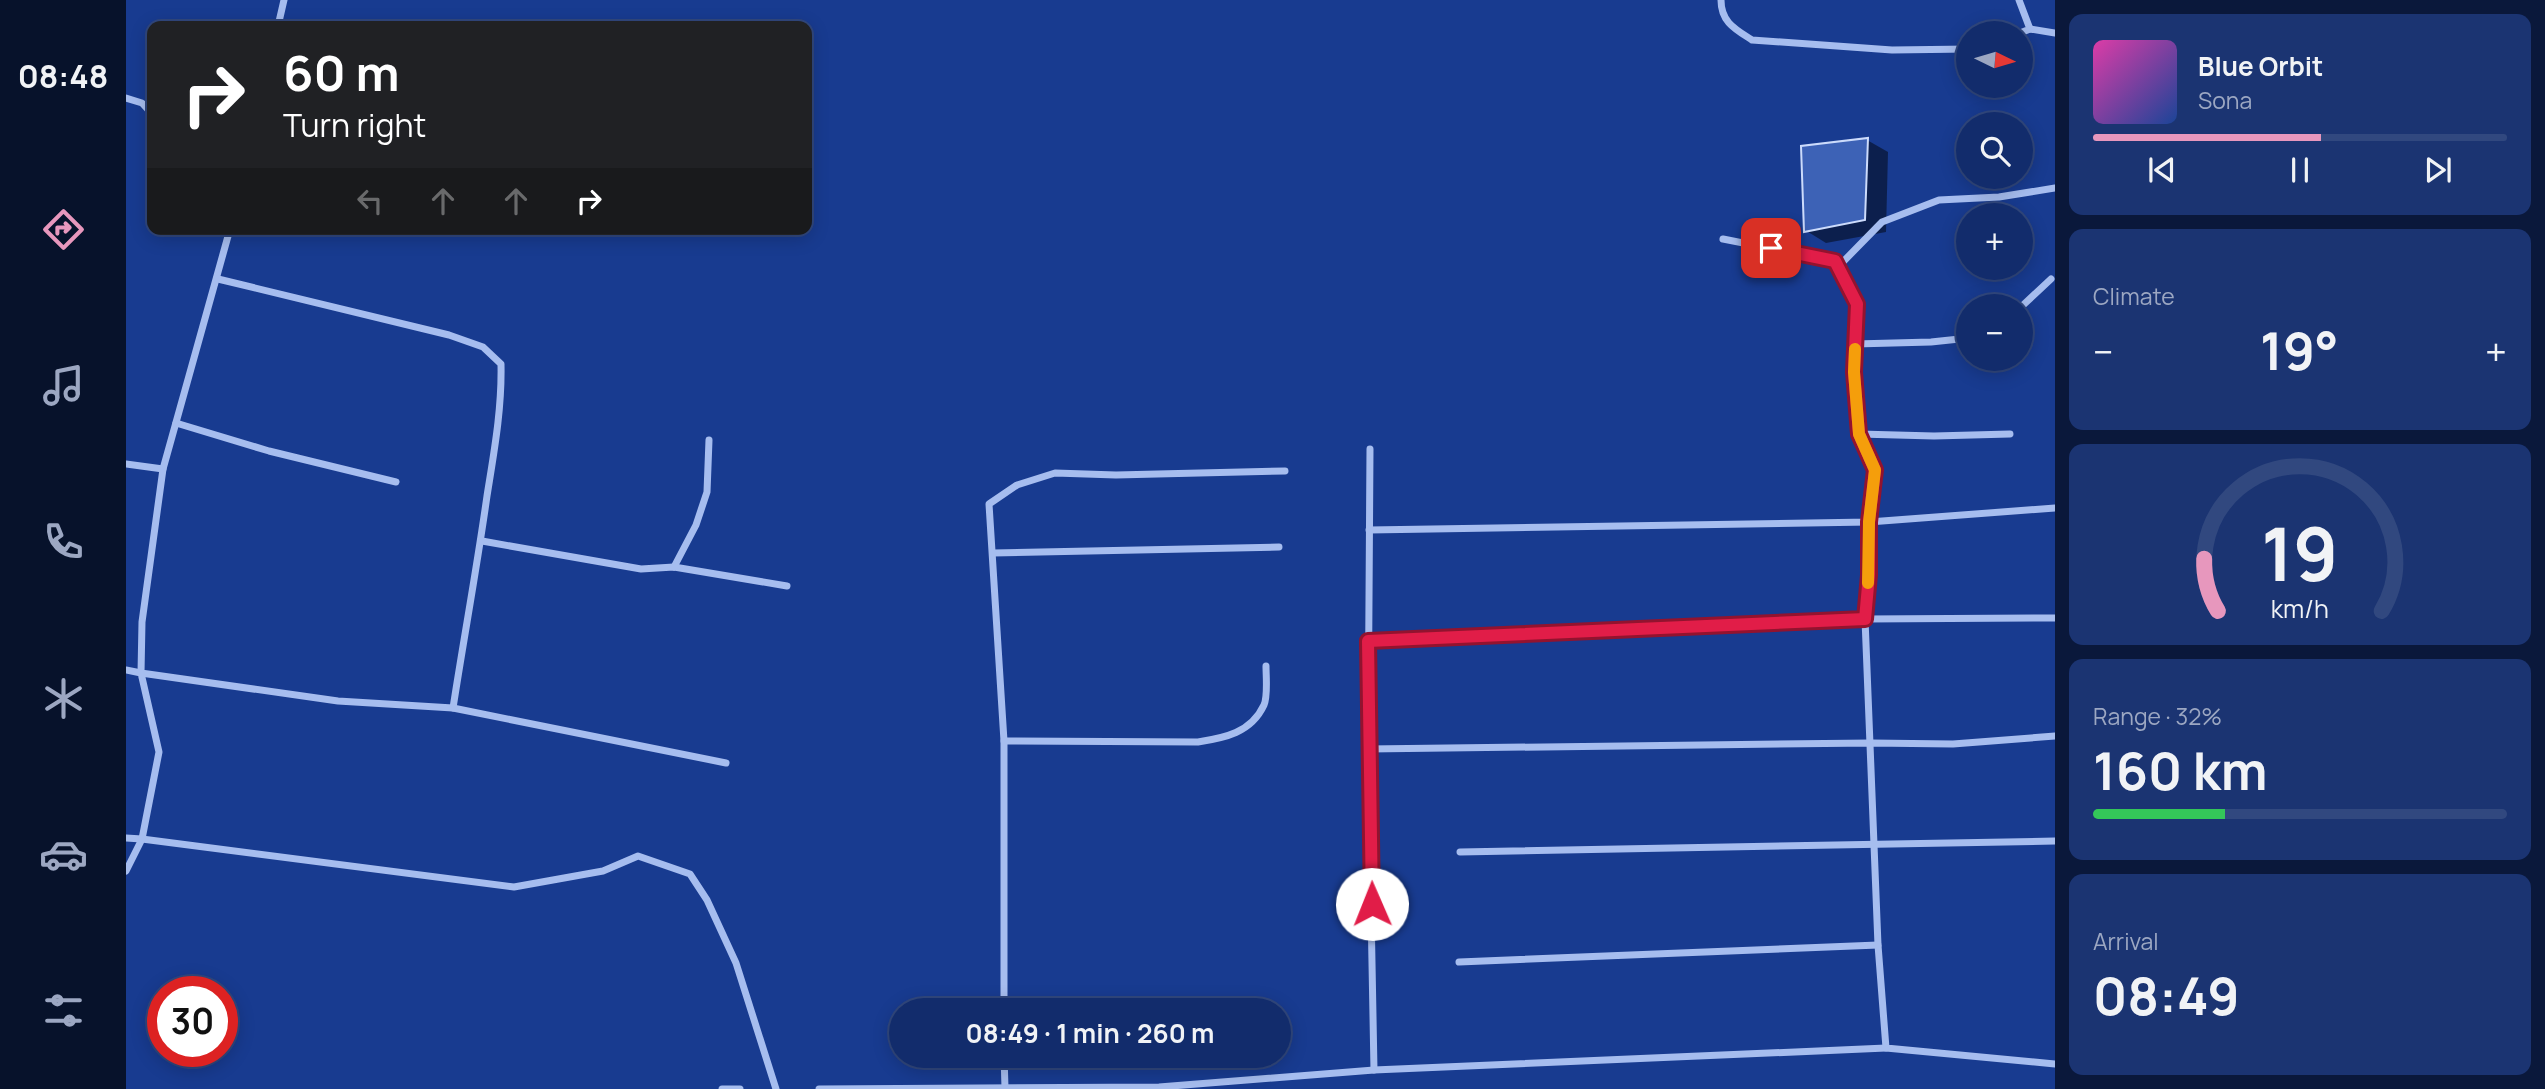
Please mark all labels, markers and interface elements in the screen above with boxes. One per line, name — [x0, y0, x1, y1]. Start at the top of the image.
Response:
north arrow — [1956, 21, 2034, 98]
map controls — [1956, 21, 2033, 371]
text: 60 m — [283, 39, 400, 106]
text: Blue Orbit — [2198, 48, 2323, 84]
icon: right — [168, 49, 259, 140]
text: 08:48 — [18, 54, 108, 98]
text: Sona — [2198, 84, 2252, 116]
text: Turn right — [283, 103, 426, 147]
button: search — [1956, 112, 2033, 189]
icon: previous — [2143, 151, 2181, 189]
icon: pause — [2281, 151, 2319, 189]
icon: next — [2419, 151, 2457, 189]
icon: left — [351, 182, 389, 220]
icon: ahead — [424, 182, 462, 220]
icon: ahead — [497, 182, 535, 220]
icon: right — [570, 182, 608, 220]
button: + — [1956, 203, 2033, 280]
icon: directions — [39, 205, 88, 254]
pin — [1741, 218, 1801, 278]
icon: arrive — [1752, 229, 1790, 267]
text: Climate — [2093, 280, 2175, 312]
button: − — [1956, 294, 2033, 371]
text: 19° — [2260, 315, 2339, 386]
text: − — [2093, 325, 2114, 377]
text: + — [2485, 325, 2507, 377]
icon: music — [39, 361, 88, 410]
text: 19 — [2261, 503, 2339, 603]
icon: phone — [39, 517, 88, 566]
text: km/h — [2271, 590, 2329, 625]
icon: climate — [39, 674, 88, 723]
text: Range · 32% — [2093, 700, 2222, 732]
text: 160 km — [2093, 735, 2267, 806]
icon: car — [39, 830, 88, 879]
position arrow — [1335, 867, 1409, 941]
text: Arrival — [2093, 925, 2159, 957]
text: 08:49 — [2093, 960, 2240, 1031]
speed limit sign: 30 — [147, 976, 238, 1067]
icon: filters — [39, 986, 88, 1035]
text: 08:49 · 1 min · 260 m — [966, 1015, 1214, 1051]

